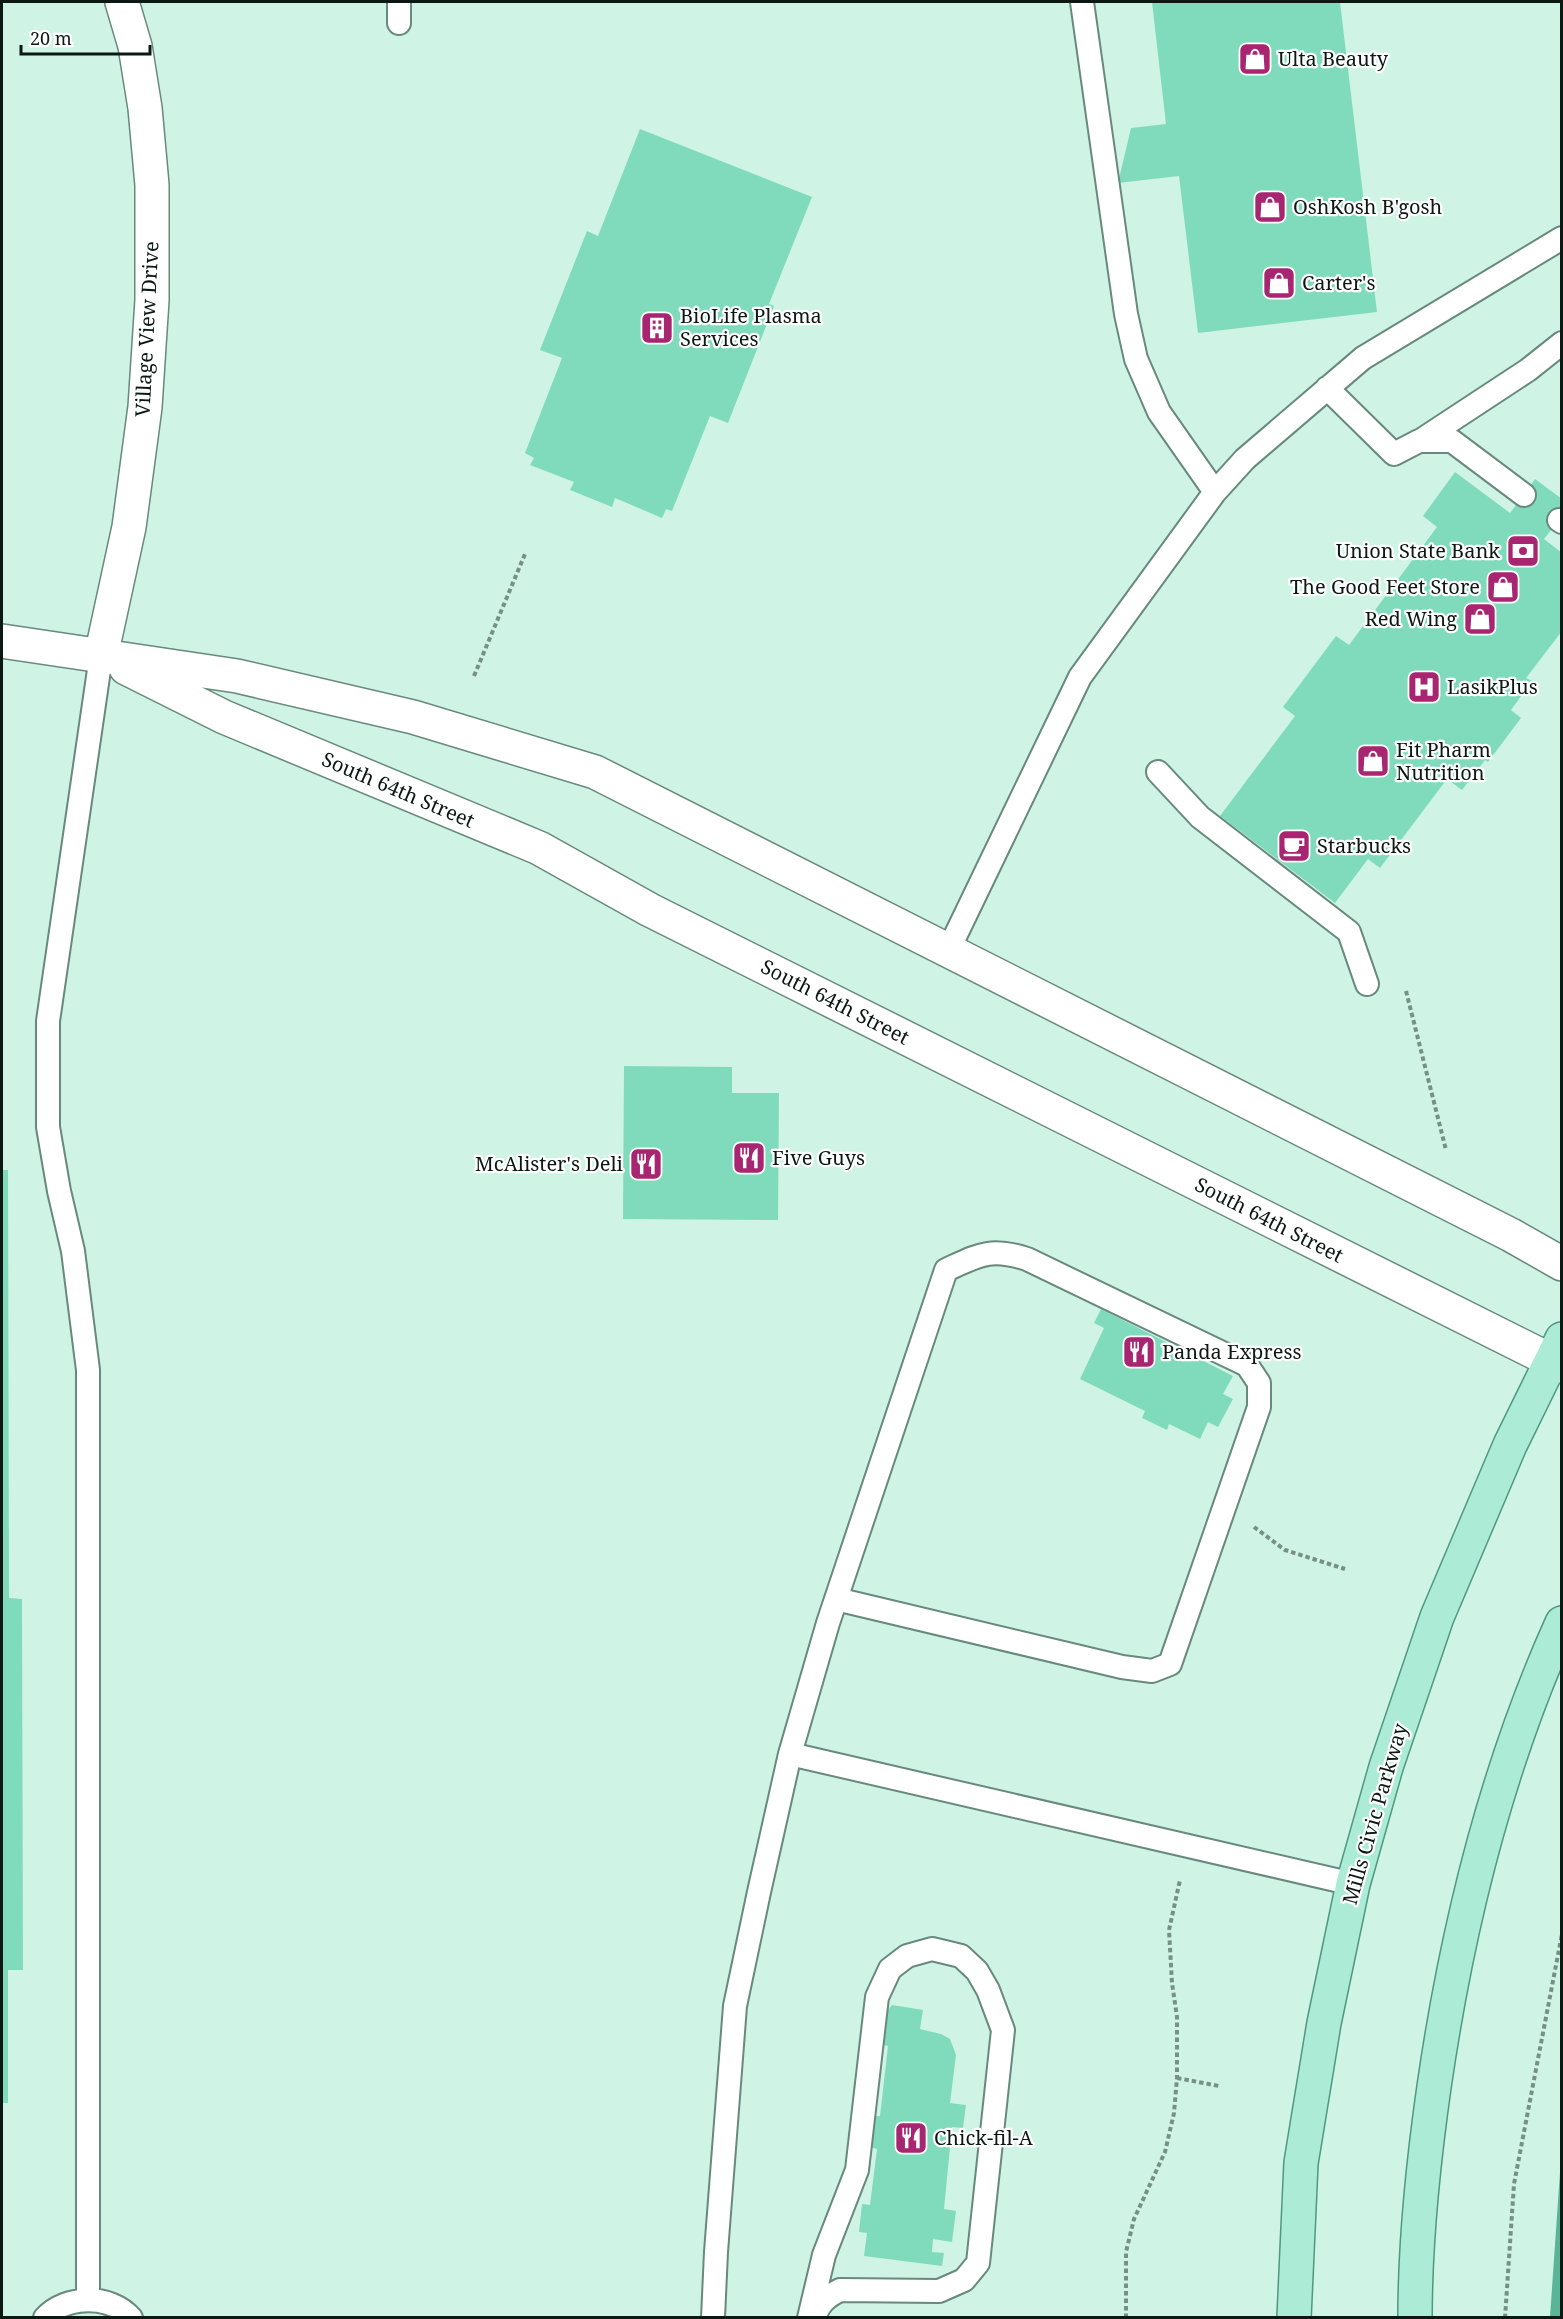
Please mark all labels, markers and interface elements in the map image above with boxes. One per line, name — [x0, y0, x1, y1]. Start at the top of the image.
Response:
scale bar — [21, 18, 150, 56]
text: 20 m — [30, 26, 72, 50]
shop icon: Ulta Beauty — [1237, 41, 1273, 77]
place label: Ulta Beauty — [1278, 45, 1389, 72]
shop icon: OshKosh B'gosh — [1252, 189, 1288, 225]
place label: OshKosh B'gosh — [1293, 193, 1443, 220]
street label: Village View Drive — [128, 240, 165, 418]
shop icon: Carter's — [1261, 265, 1297, 301]
place label: Carter's — [1302, 269, 1376, 296]
place label: BioLife Plasma Services — [680, 302, 822, 352]
building icon: BioLife Plasma Services — [639, 310, 675, 346]
bank icon: Union State Bank — [1505, 533, 1541, 569]
place label: Union State Bank — [1336, 537, 1500, 564]
shop icon: The Good Feet Store — [1485, 569, 1521, 605]
place label: The Good Feet Store — [1290, 573, 1480, 600]
shop icon: Red Wing — [1462, 601, 1498, 637]
place label: Red Wing — [1365, 605, 1457, 632]
hospital icon: LasikPlus — [1406, 669, 1442, 705]
place label: LasikPlus — [1447, 673, 1538, 700]
place label: Fit Pharm Nutrition — [1396, 736, 1491, 786]
shop icon: Fit Pharm Nutrition — [1355, 743, 1391, 779]
street label: South 64th Street — [318, 745, 479, 834]
cafe icon: Starbucks — [1276, 828, 1312, 864]
place label: Starbucks — [1317, 832, 1411, 859]
street label: South 64th Street — [756, 952, 914, 1051]
restaurant icon: Five Guys — [731, 1140, 767, 1176]
place label: Five Guys — [772, 1144, 865, 1171]
restaurant icon: McAlister's Deli — [628, 1146, 664, 1182]
place label: McAlister's Deli — [475, 1150, 624, 1177]
street label: South 64th Street — [1190, 1170, 1348, 1269]
restaurant icon: Panda Express — [1121, 1334, 1157, 1370]
place label: Panda Express — [1162, 1338, 1301, 1365]
street label: Mills Civic Parkway — [1336, 1719, 1414, 1908]
restaurant icon: Chick-fil-A — [893, 2120, 929, 2156]
place label: Chick-fil-A — [934, 2124, 1034, 2151]

